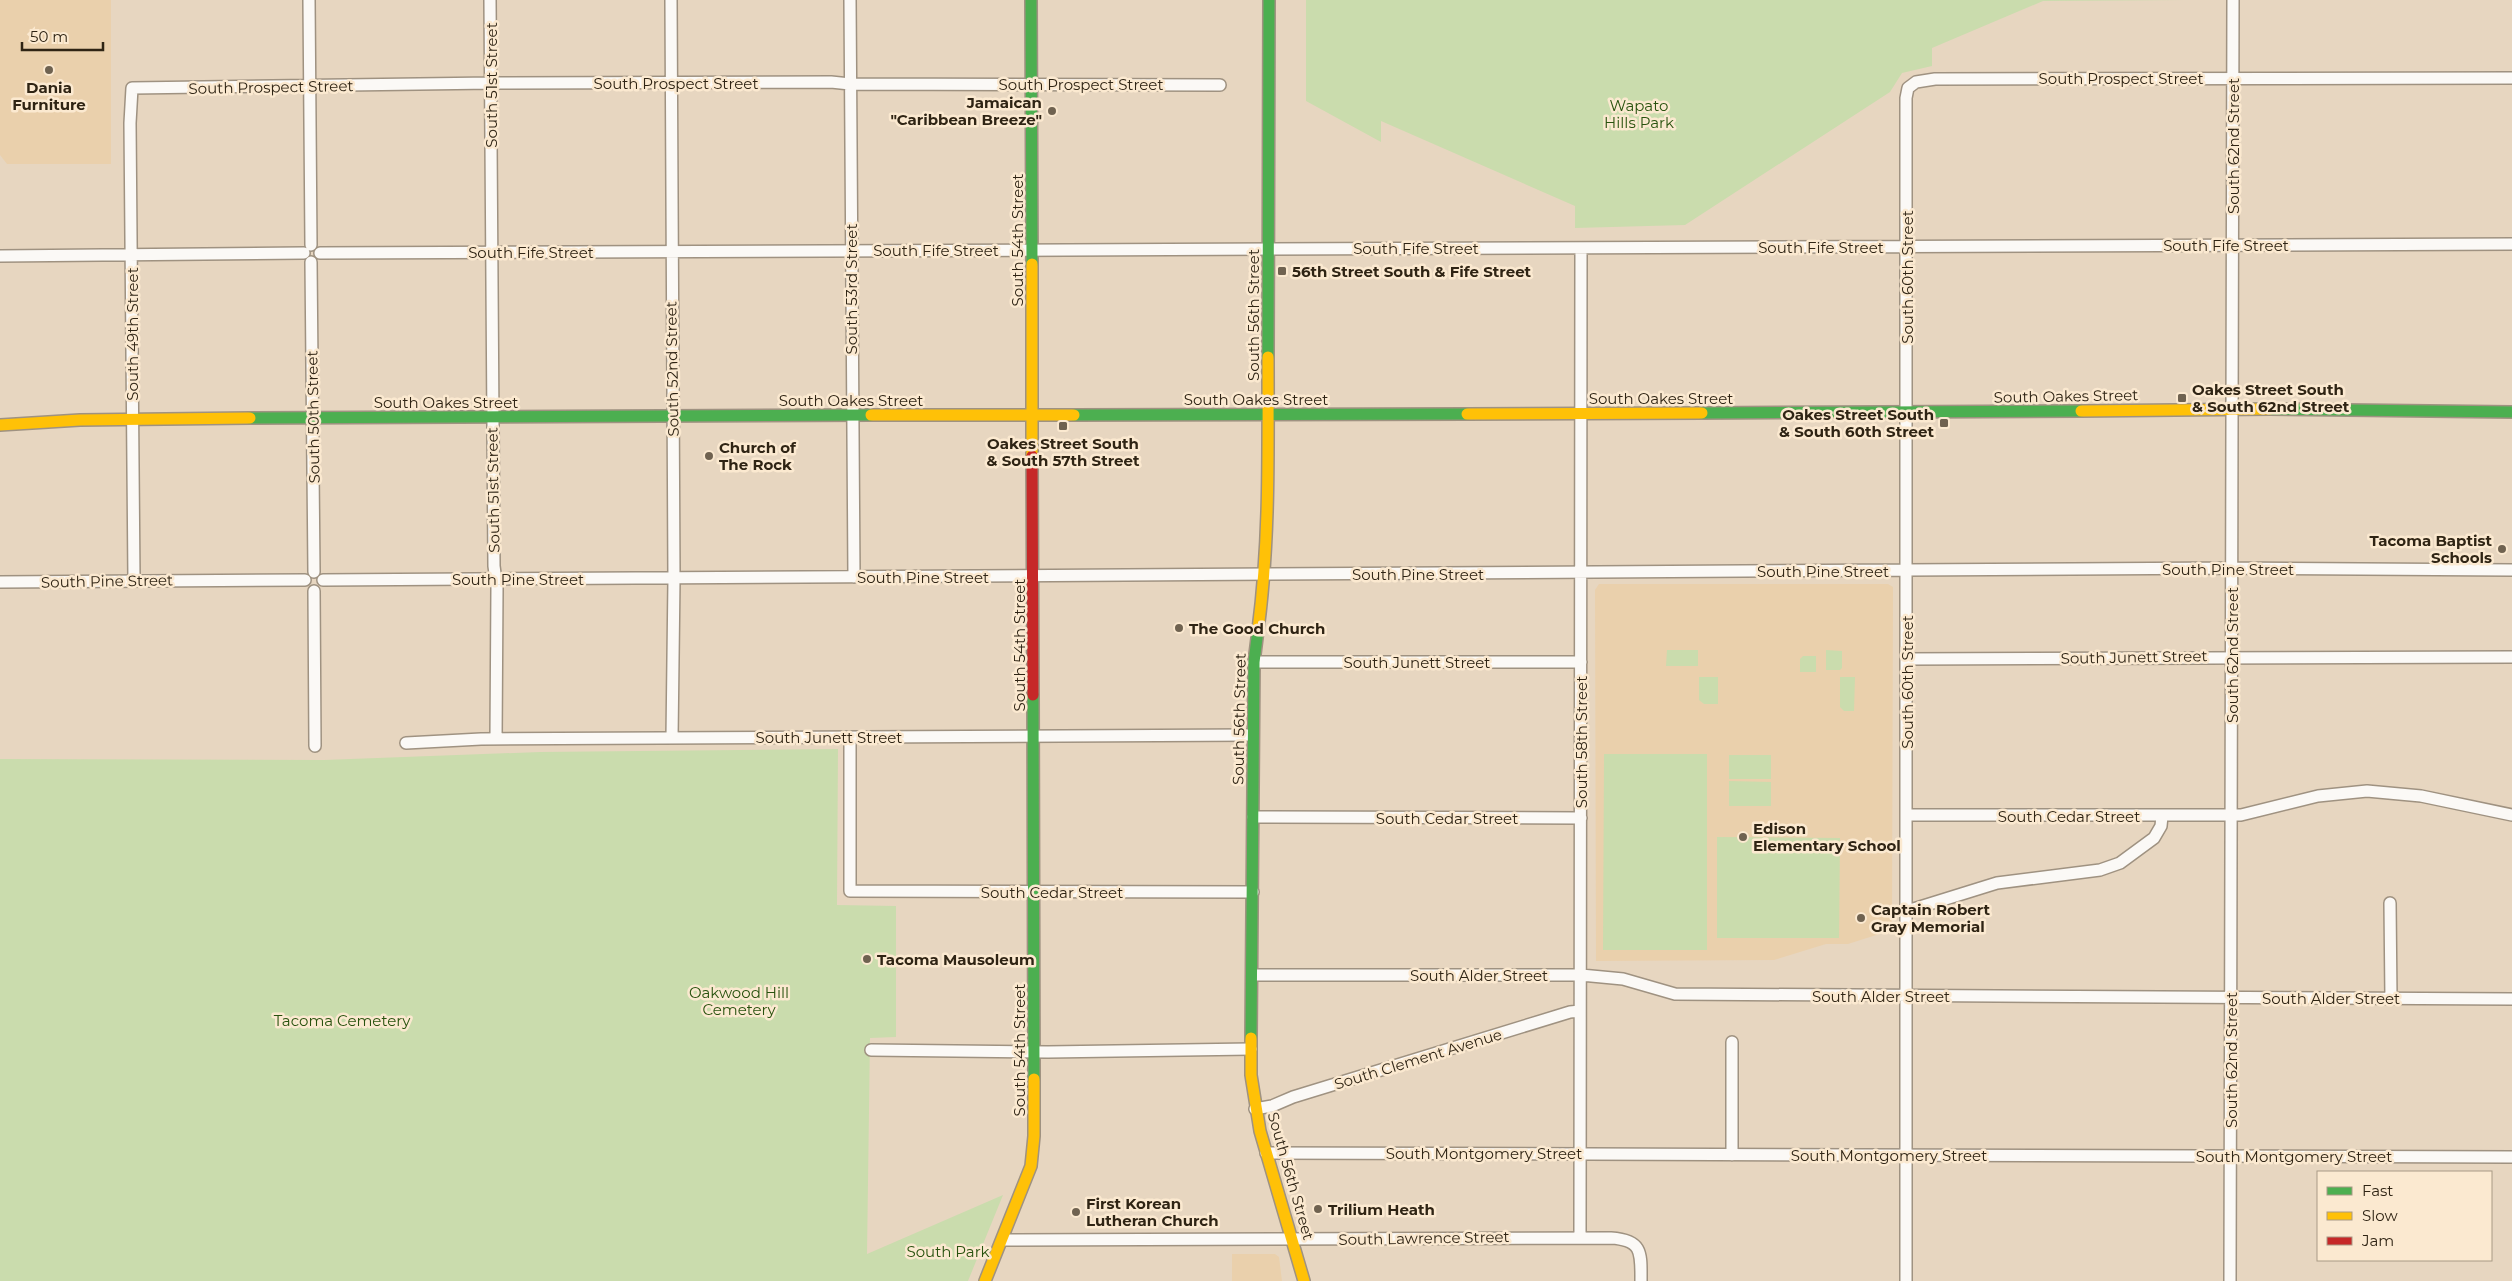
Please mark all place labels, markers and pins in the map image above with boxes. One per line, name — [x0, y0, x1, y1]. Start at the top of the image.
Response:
marker: Dania Furniture — [43, 64, 55, 76]
place label: Dania Furniture — [12, 78, 86, 114]
place label: Jamaican "Caribbean Breeze" — [890, 93, 1042, 129]
marker: Jamaican "Caribbean Breeze" — [1046, 105, 1058, 117]
place label: 56th Street South & Fife Street — [1292, 262, 1532, 281]
marker: 56th Street South & Fife Street — [1276, 265, 1288, 277]
place label: Oakes Street South & South 62nd Street — [2192, 380, 2350, 416]
marker: Oakes Street South & South 62nd Street — [2176, 392, 2188, 404]
place label: Oakes Street South & South 60th Street — [1779, 405, 1934, 441]
marker: Oakes Street South & South 60th Street — [1938, 417, 1950, 429]
marker: Oakes Street South & South 57th Street — [1057, 420, 1069, 432]
place label: Oakes Street South & South 57th Street — [987, 434, 1140, 470]
place label: Church of The Rock — [719, 438, 797, 474]
marker: Church of The Rock — [703, 450, 715, 462]
place label: Tacoma Baptist Schools — [2369, 531, 2492, 567]
marker: Tacoma Baptist Schools — [2496, 543, 2508, 555]
place label: The Good Church — [1189, 619, 1325, 638]
marker: The Good Church — [1173, 622, 1185, 634]
place label: Edison Elementary School — [1753, 819, 1901, 855]
marker: Edison Elementary School — [1737, 831, 1749, 843]
place label: Captain Robert Gray Memorial — [1871, 900, 1990, 936]
marker: Captain Robert Gray Memorial — [1855, 912, 1867, 924]
place label: Tacoma Mausoleum — [877, 950, 1035, 969]
marker: Tacoma Mausoleum — [861, 953, 873, 965]
place label: First Korean Lutheran Church — [1086, 1194, 1219, 1230]
place label: Trilium Heath — [1328, 1200, 1435, 1219]
marker: Trilium Heath — [1312, 1203, 1324, 1215]
marker: First Korean Lutheran Church — [1070, 1206, 1082, 1218]

